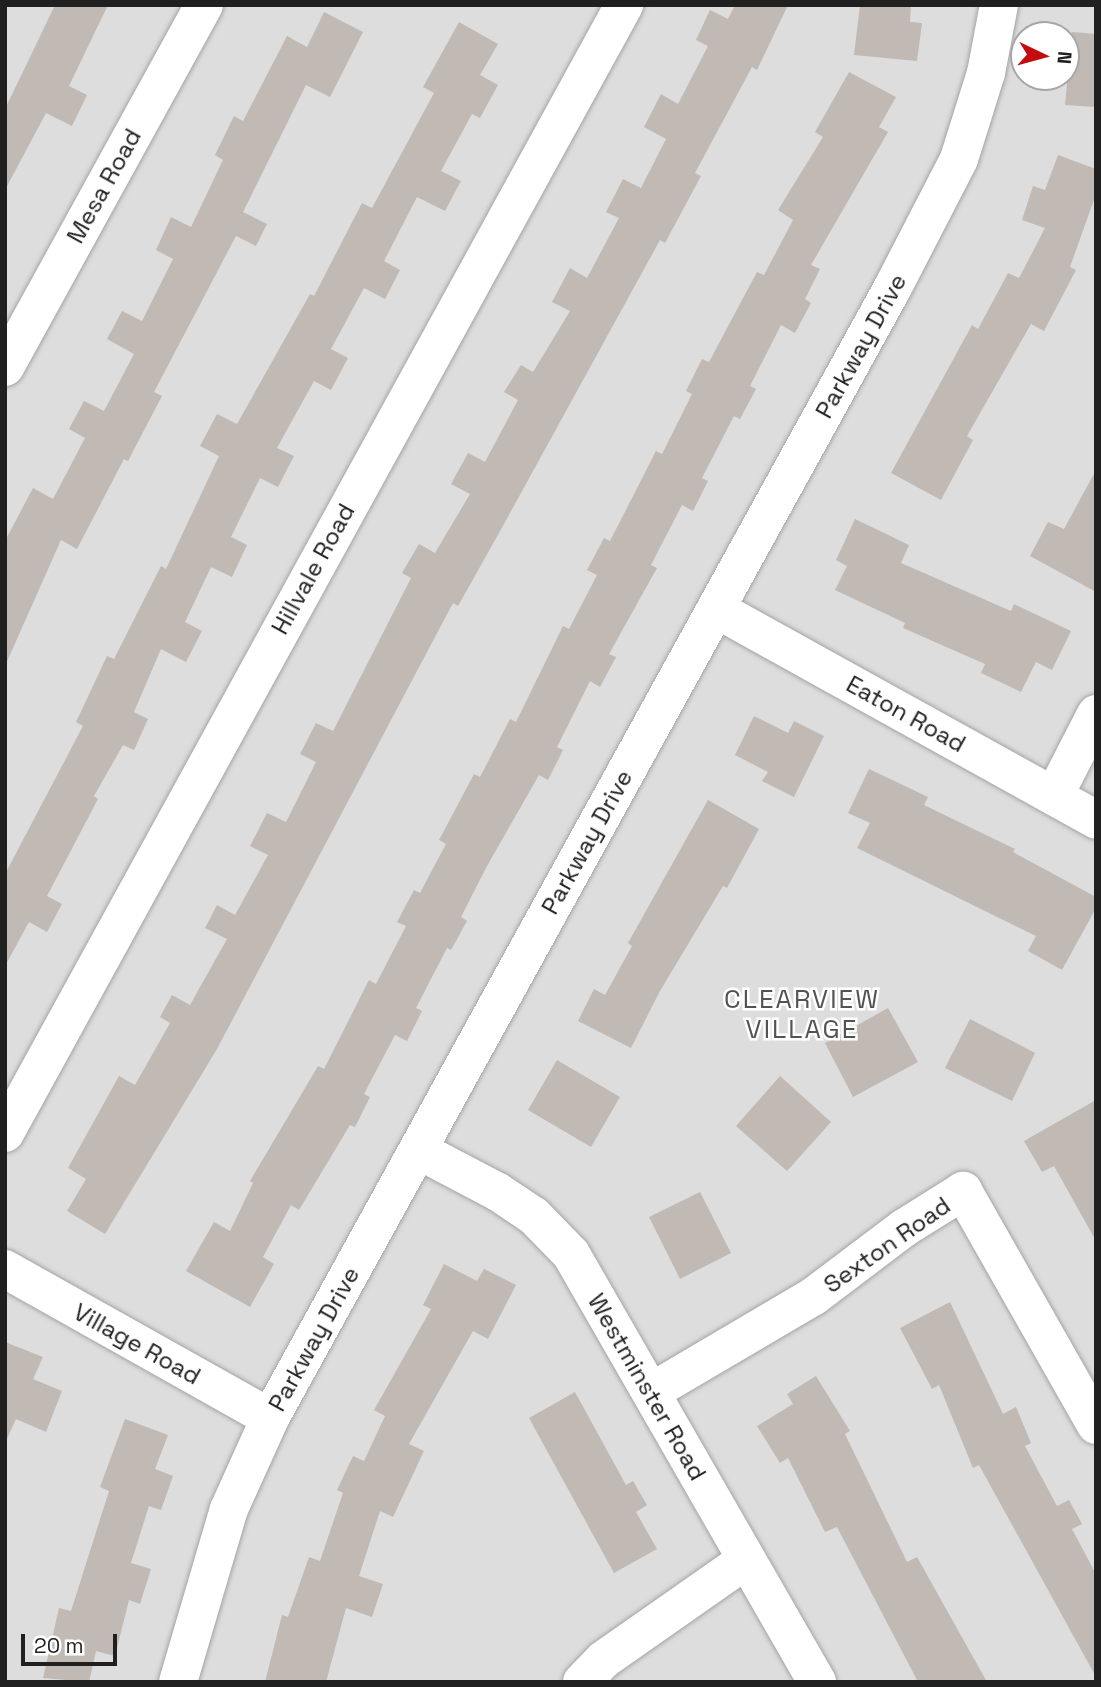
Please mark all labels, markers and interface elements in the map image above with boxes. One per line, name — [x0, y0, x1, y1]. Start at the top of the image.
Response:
north arrow — [1010, 21, 1080, 91]
text: N — [1051, 50, 1077, 65]
street label: Mesa Road — [61, 124, 147, 248]
street label: Parkway Drive — [809, 269, 913, 423]
street label: Hillvale Road — [265, 499, 361, 639]
street label: Eaton Road — [841, 669, 971, 759]
street label: Parkway Drive — [535, 765, 639, 919]
district label: CLEARVIEW VILLAGE — [725, 984, 879, 1046]
street label: Sexton Road — [818, 1191, 956, 1299]
street label: Parkway Drive — [262, 1262, 366, 1416]
street label: Westminster Road — [582, 1289, 712, 1485]
street label: Village Road — [69, 1297, 205, 1391]
scale bar — [24, 1620, 121, 1664]
text: 20 m — [34, 1632, 84, 1659]

